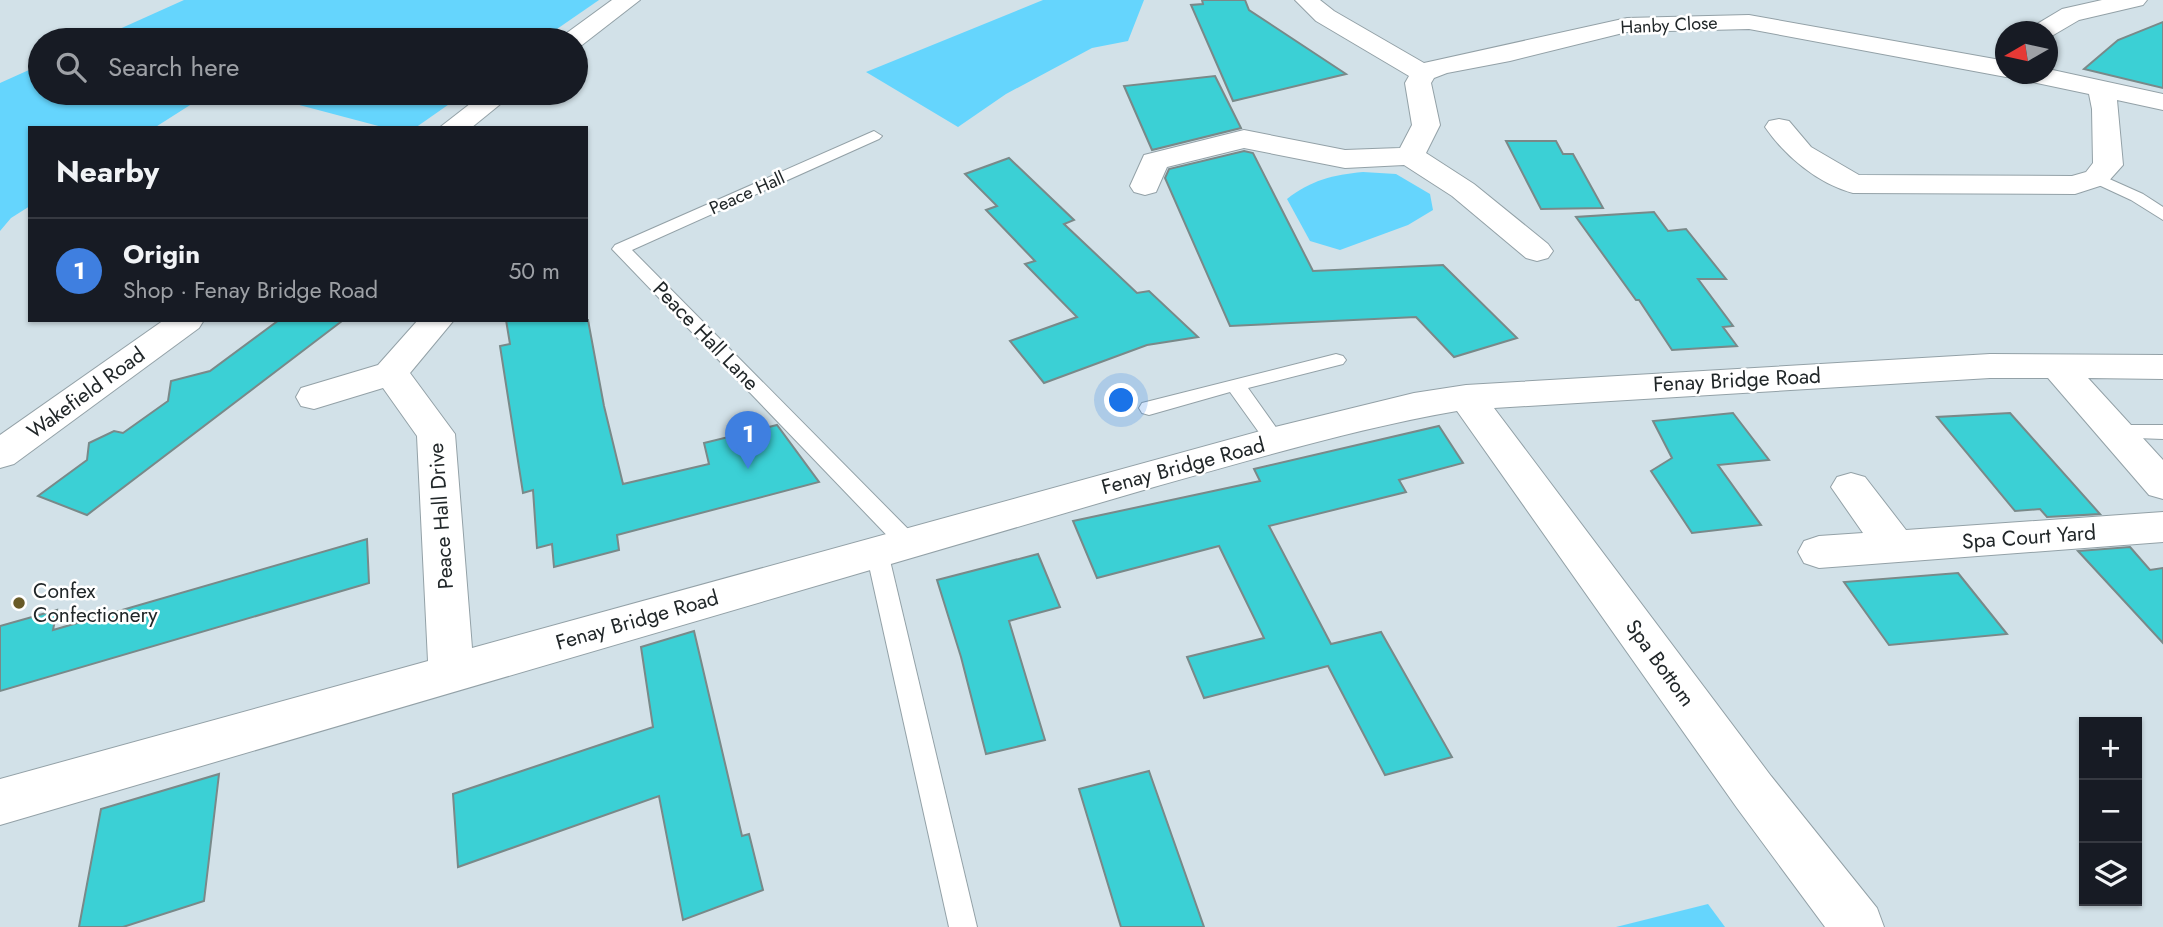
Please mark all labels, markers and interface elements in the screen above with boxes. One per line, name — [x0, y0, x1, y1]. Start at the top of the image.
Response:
street label: Hanby Close — [1620, 9, 1718, 41]
north arrow — [1995, 21, 2058, 84]
search box — [28, 28, 588, 105]
icon: search — [52, 48, 90, 86]
text: Search here — [108, 48, 240, 86]
text: Nearby — [56, 150, 159, 193]
street label: Peace Hall — [705, 165, 789, 221]
text: Origin — [123, 235, 200, 273]
text: 1 — [73, 254, 85, 288]
text: 50 m — [508, 254, 560, 288]
text: Shop · Fenay Bridge Road — [123, 273, 378, 307]
street label: Peace Hall Lane — [646, 275, 766, 397]
street label: Wakefield Road — [21, 340, 151, 446]
street label: Fenay Bridge Road — [1652, 361, 1822, 399]
your location — [1104, 383, 1138, 417]
pin: 1 — [725, 411, 771, 469]
street label: Fenay Bridge Road — [1098, 430, 1268, 502]
street label: Peace Hall Drive — [421, 442, 461, 590]
street label: Spa Court Yard — [1961, 517, 2097, 557]
place label: Confex Confectionery — [33, 576, 158, 630]
street label: Fenay Bridge Road — [552, 582, 722, 658]
marker: Confex Confectionery — [11, 595, 27, 611]
street label: Spa Bottom — [1618, 613, 1702, 713]
map controls — [2079, 717, 2142, 906]
button: + — [2079, 717, 2142, 780]
button: − — [2079, 780, 2142, 843]
button: layers — [2079, 843, 2142, 906]

